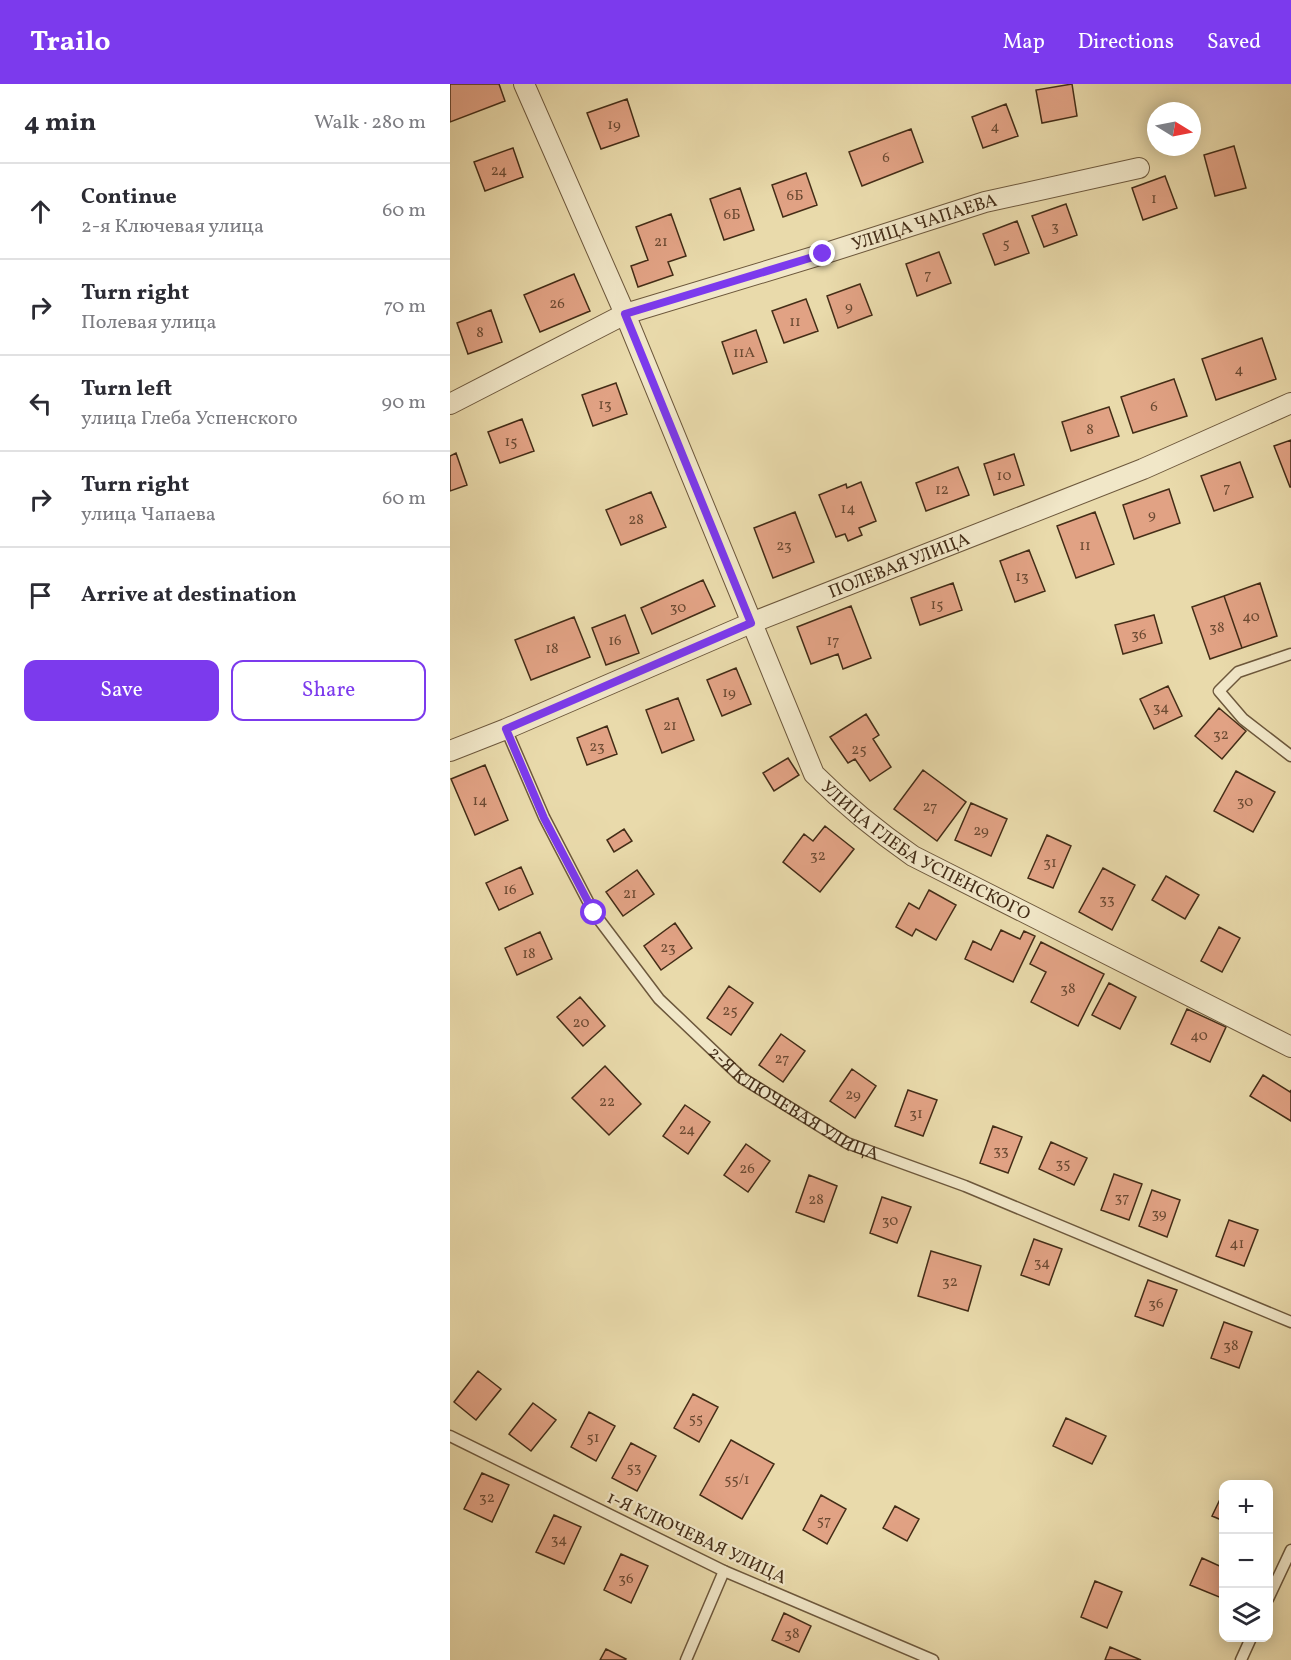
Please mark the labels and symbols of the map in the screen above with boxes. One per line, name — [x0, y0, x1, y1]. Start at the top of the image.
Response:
north arrow — [1147, 102, 1201, 156]
house number: 19 — [607, 115, 621, 136]
house number: 4 — [991, 117, 1000, 138]
house number: 6 — [882, 148, 890, 169]
house number: 24 — [491, 161, 507, 182]
house number: 6Б — [787, 186, 803, 207]
street label: УЛИЦА ЧАПАЕВА — [849, 189, 1000, 258]
house number: 1 — [1151, 189, 1157, 210]
house number: 6Б — [724, 205, 740, 226]
house number: 3 — [1051, 217, 1059, 238]
house number: 21 — [654, 232, 668, 253]
house number: 5 — [1002, 234, 1010, 255]
route end — [809, 240, 835, 266]
house number: 7 — [924, 265, 932, 286]
house number: 26 — [549, 294, 565, 315]
house number: 9 — [845, 297, 853, 318]
house number: 11 — [789, 312, 801, 333]
house number: 8 — [476, 323, 484, 344]
house number: 11А — [733, 343, 756, 364]
house number: 4 — [1235, 360, 1244, 381]
house number: 13 — [598, 395, 612, 416]
house number: 6 — [1150, 397, 1158, 418]
house number: 8 — [1086, 420, 1094, 441]
house number: 15 — [504, 432, 518, 453]
house number: 10 — [997, 466, 1011, 487]
house number: 7 — [1223, 478, 1231, 499]
house number: 12 — [935, 480, 949, 501]
house number: 14 — [841, 499, 855, 520]
house number: 9 — [1148, 505, 1156, 526]
house number: 28 — [628, 510, 644, 531]
street label: ПОЛЕВАЯ УЛИЦА — [825, 527, 974, 605]
house number: 23 — [776, 536, 792, 557]
house number: 11 — [1079, 536, 1091, 557]
house number: 13 — [1015, 567, 1029, 588]
house number: 15 — [930, 595, 944, 616]
house number: 30 — [670, 598, 686, 619]
house number: 40 — [1242, 607, 1260, 628]
house number: 38 — [1209, 618, 1225, 639]
house number: 36 — [1131, 625, 1147, 646]
house number: 16 — [608, 631, 622, 652]
house number: 17 — [826, 631, 840, 652]
house number: 18 — [545, 639, 559, 660]
house number: 19 — [722, 683, 736, 704]
house number: 34 — [1153, 698, 1169, 719]
house number: 21 — [663, 716, 677, 737]
house number: 32 — [1213, 725, 1229, 746]
house number: 23 — [589, 737, 605, 758]
house number: 25 — [851, 740, 867, 761]
street label: УЛИЦА ГЛЕБА УСПЕНСКОГО — [814, 776, 1034, 927]
house number: 14 — [473, 791, 487, 812]
house number: 30 — [1237, 792, 1253, 813]
house number: 27 — [923, 797, 937, 818]
house number: 29 — [973, 821, 989, 842]
house number: 32 — [810, 846, 826, 867]
house number: 31 — [1043, 853, 1057, 874]
house number: 16 — [503, 880, 517, 901]
house number: 21 — [623, 884, 637, 905]
house number: 33 — [1099, 890, 1115, 911]
route start — [580, 899, 606, 925]
house number: 23 — [660, 938, 676, 959]
house number: 18 — [522, 944, 536, 965]
house number: 38 — [1060, 979, 1076, 1000]
house number: 25 — [722, 1001, 738, 1022]
house number: 20 — [573, 1013, 589, 1034]
house number: 40 — [1190, 1026, 1208, 1047]
street label: 2-Я КЛЮЧЕВАЯ УЛИЦА — [702, 1041, 883, 1168]
house number: 27 — [775, 1049, 789, 1070]
house number: 29 — [845, 1085, 861, 1106]
house number: 22 — [599, 1092, 615, 1113]
house number: 31 — [909, 1104, 923, 1125]
house number: 24 — [679, 1120, 695, 1141]
house number: 33 — [993, 1141, 1009, 1162]
house number: 35 — [1056, 1154, 1070, 1175]
house number: 26 — [739, 1159, 755, 1180]
house number: 37 — [1115, 1188, 1129, 1209]
house number: 28 — [808, 1190, 824, 1211]
house number: 39 — [1151, 1204, 1167, 1225]
house number: 30 — [882, 1211, 898, 1232]
house number: 41 — [1230, 1234, 1244, 1255]
house number: 34 — [1034, 1253, 1050, 1274]
house number: 32 — [942, 1272, 958, 1293]
house number: 36 — [1148, 1294, 1164, 1315]
house number: 38 — [1223, 1336, 1239, 1357]
house number: 55 — [689, 1409, 703, 1430]
house number: 51 — [586, 1428, 600, 1449]
house number: 53 — [627, 1458, 641, 1479]
house number: 55/1 — [724, 1470, 750, 1491]
street label: 1-Я КЛЮЧЕВАЯ УЛИЦА — [602, 1486, 791, 1591]
house number: 32 — [479, 1488, 495, 1509]
house number: 57 — [817, 1511, 831, 1532]
house number: 34 — [551, 1530, 567, 1551]
house number: 36 — [618, 1569, 634, 1590]
house number: 38 — [784, 1624, 800, 1645]

